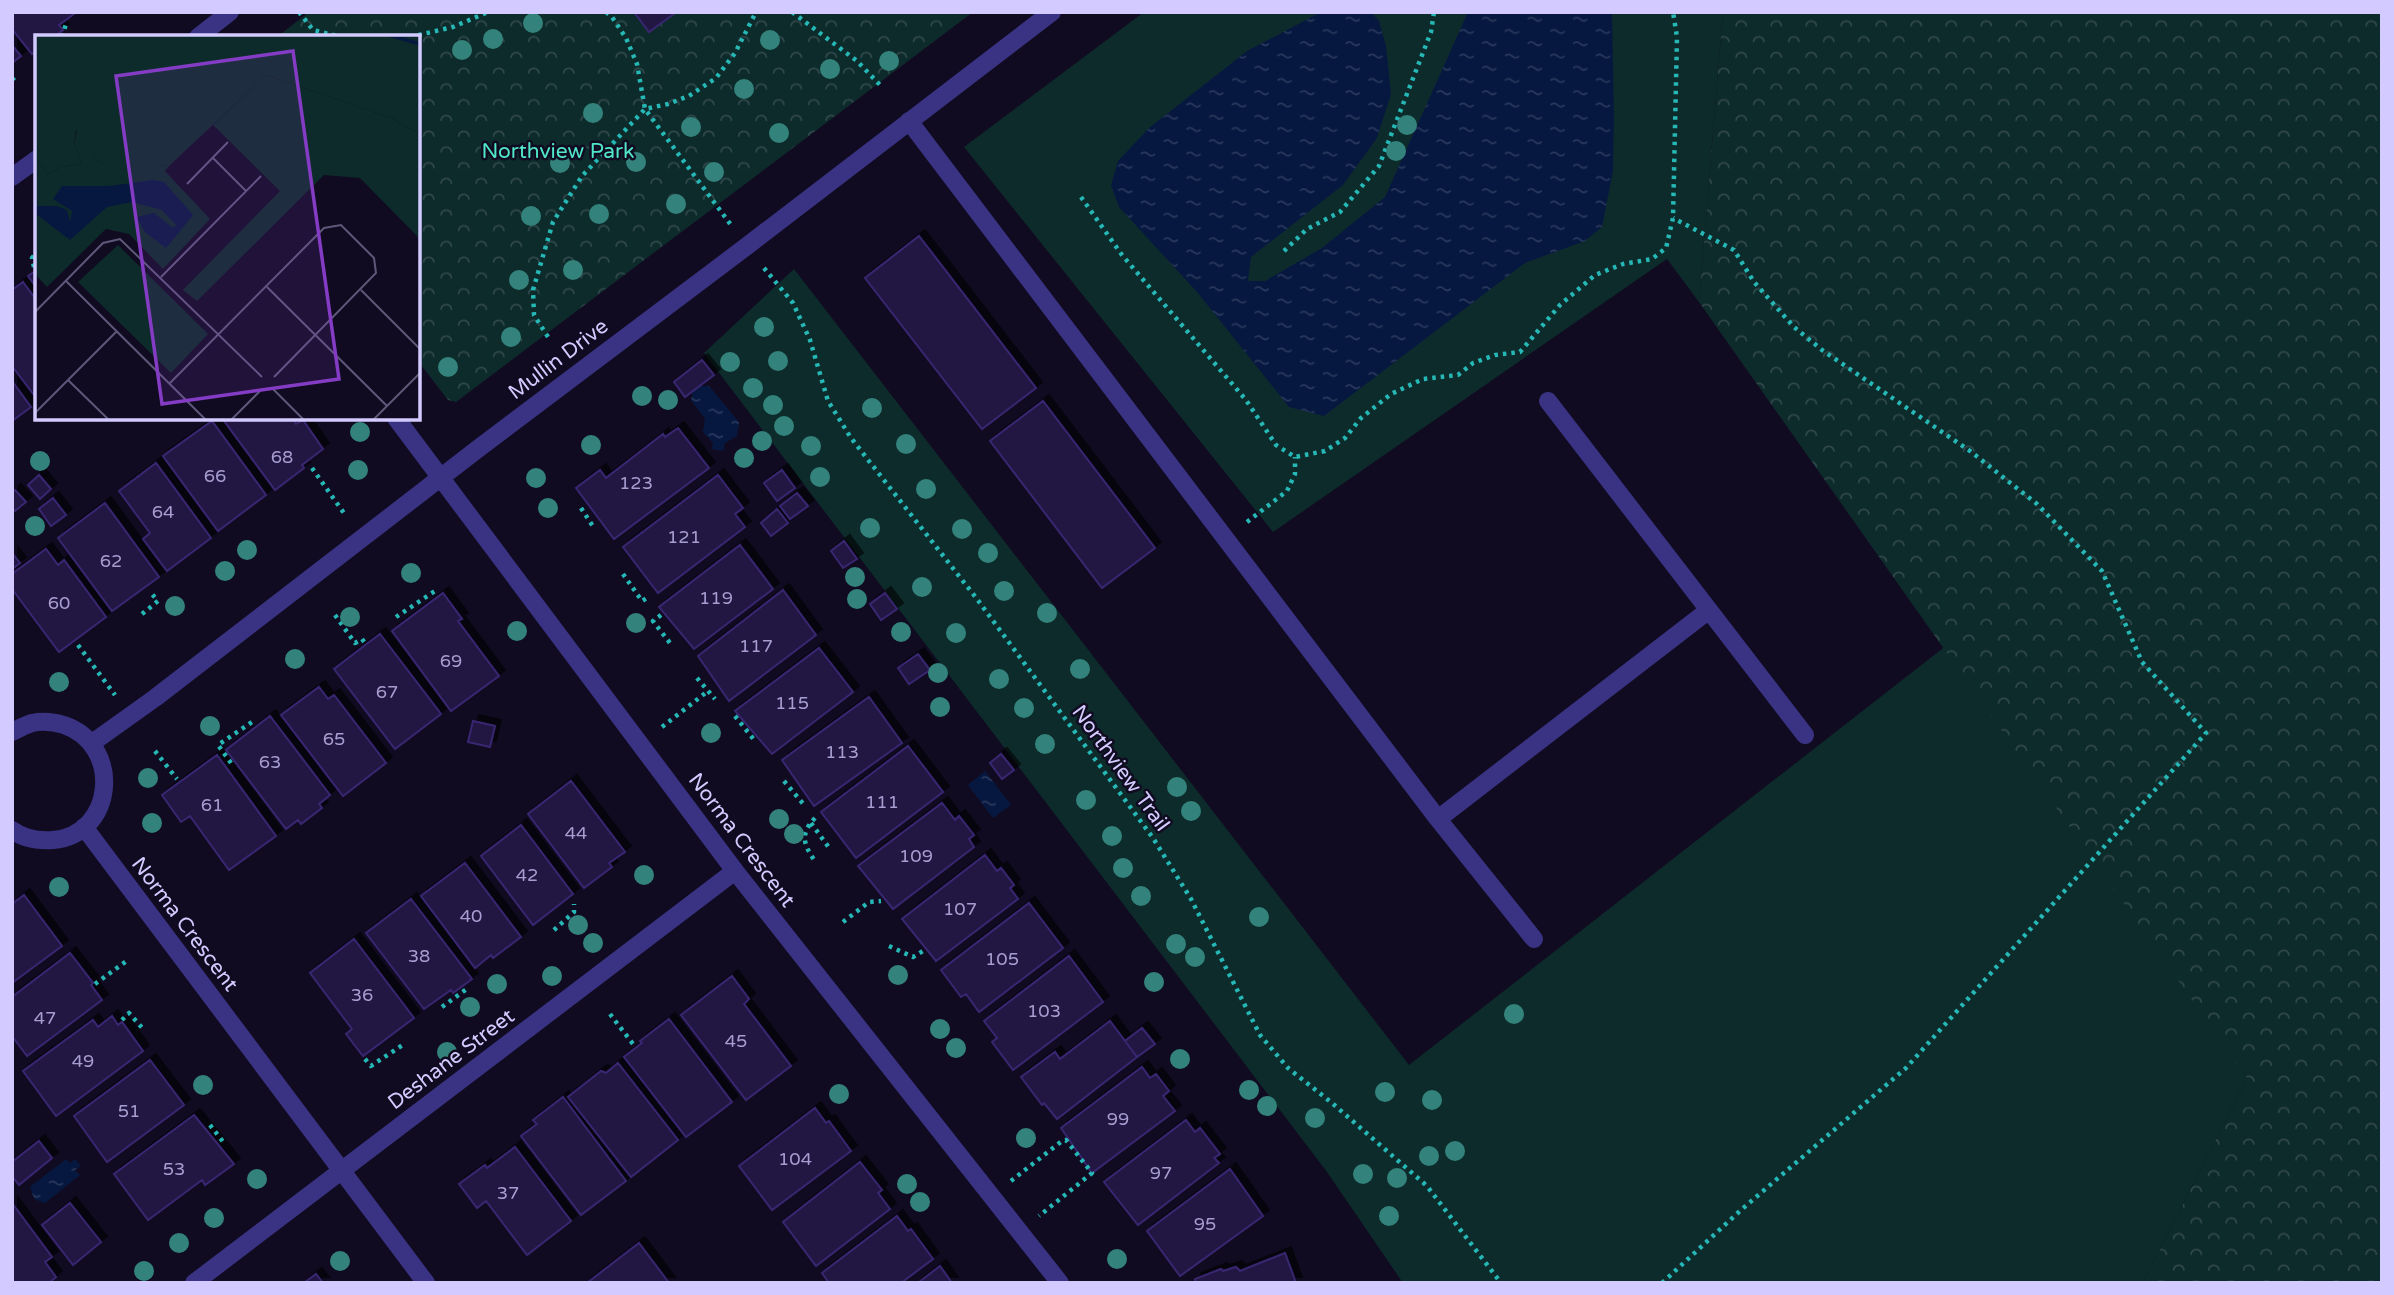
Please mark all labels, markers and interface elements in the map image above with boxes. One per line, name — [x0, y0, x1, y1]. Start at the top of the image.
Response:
inset map — [35, 35, 420, 420]
park label: Northview Park — [481, 139, 635, 164]
street label: Mullin Drive — [503, 314, 613, 405]
house number: 68 — [271, 446, 293, 468]
house number: 66 — [204, 465, 226, 487]
house number: 123 — [619, 472, 653, 494]
house number: 64 — [152, 501, 174, 523]
house number: 121 — [667, 526, 701, 548]
house number: 62 — [100, 550, 122, 572]
house number: 119 — [699, 587, 733, 609]
house number: 60 — [48, 592, 70, 614]
house number: 117 — [739, 635, 773, 657]
house number: 69 — [440, 650, 462, 672]
house number: 67 — [376, 681, 398, 703]
house number: 115 — [775, 692, 809, 714]
street label: Northview Trail — [1066, 700, 1175, 836]
house number: 65 — [323, 728, 345, 750]
house number: 113 — [825, 741, 859, 763]
house number: 63 — [259, 751, 281, 773]
street label: Norma Crescent — [683, 768, 800, 912]
house number: 111 — [865, 791, 899, 813]
house number: 61 — [201, 794, 223, 816]
house number: 44 — [565, 822, 587, 844]
house number: 109 — [899, 845, 933, 867]
street label: Norma Crescent — [126, 852, 243, 996]
house number: 42 — [516, 864, 538, 886]
house number: 107 — [943, 898, 977, 920]
house number: 40 — [460, 905, 482, 927]
house number: 38 — [408, 945, 430, 967]
house number: 105 — [985, 948, 1019, 970]
house number: 36 — [351, 984, 373, 1006]
house number: 103 — [1027, 1000, 1061, 1022]
street label: Deshane Street — [383, 1004, 520, 1115]
house number: 47 — [34, 1007, 56, 1029]
house number: 45 — [725, 1030, 747, 1052]
house number: 49 — [72, 1050, 94, 1072]
house number: 51 — [118, 1100, 140, 1122]
house number: 99 — [1107, 1108, 1129, 1130]
house number: 104 — [778, 1148, 812, 1170]
house number: 53 — [163, 1158, 185, 1180]
house number: 97 — [1150, 1162, 1172, 1184]
house number: 37 — [497, 1182, 519, 1204]
house number: 95 — [1194, 1213, 1216, 1235]

